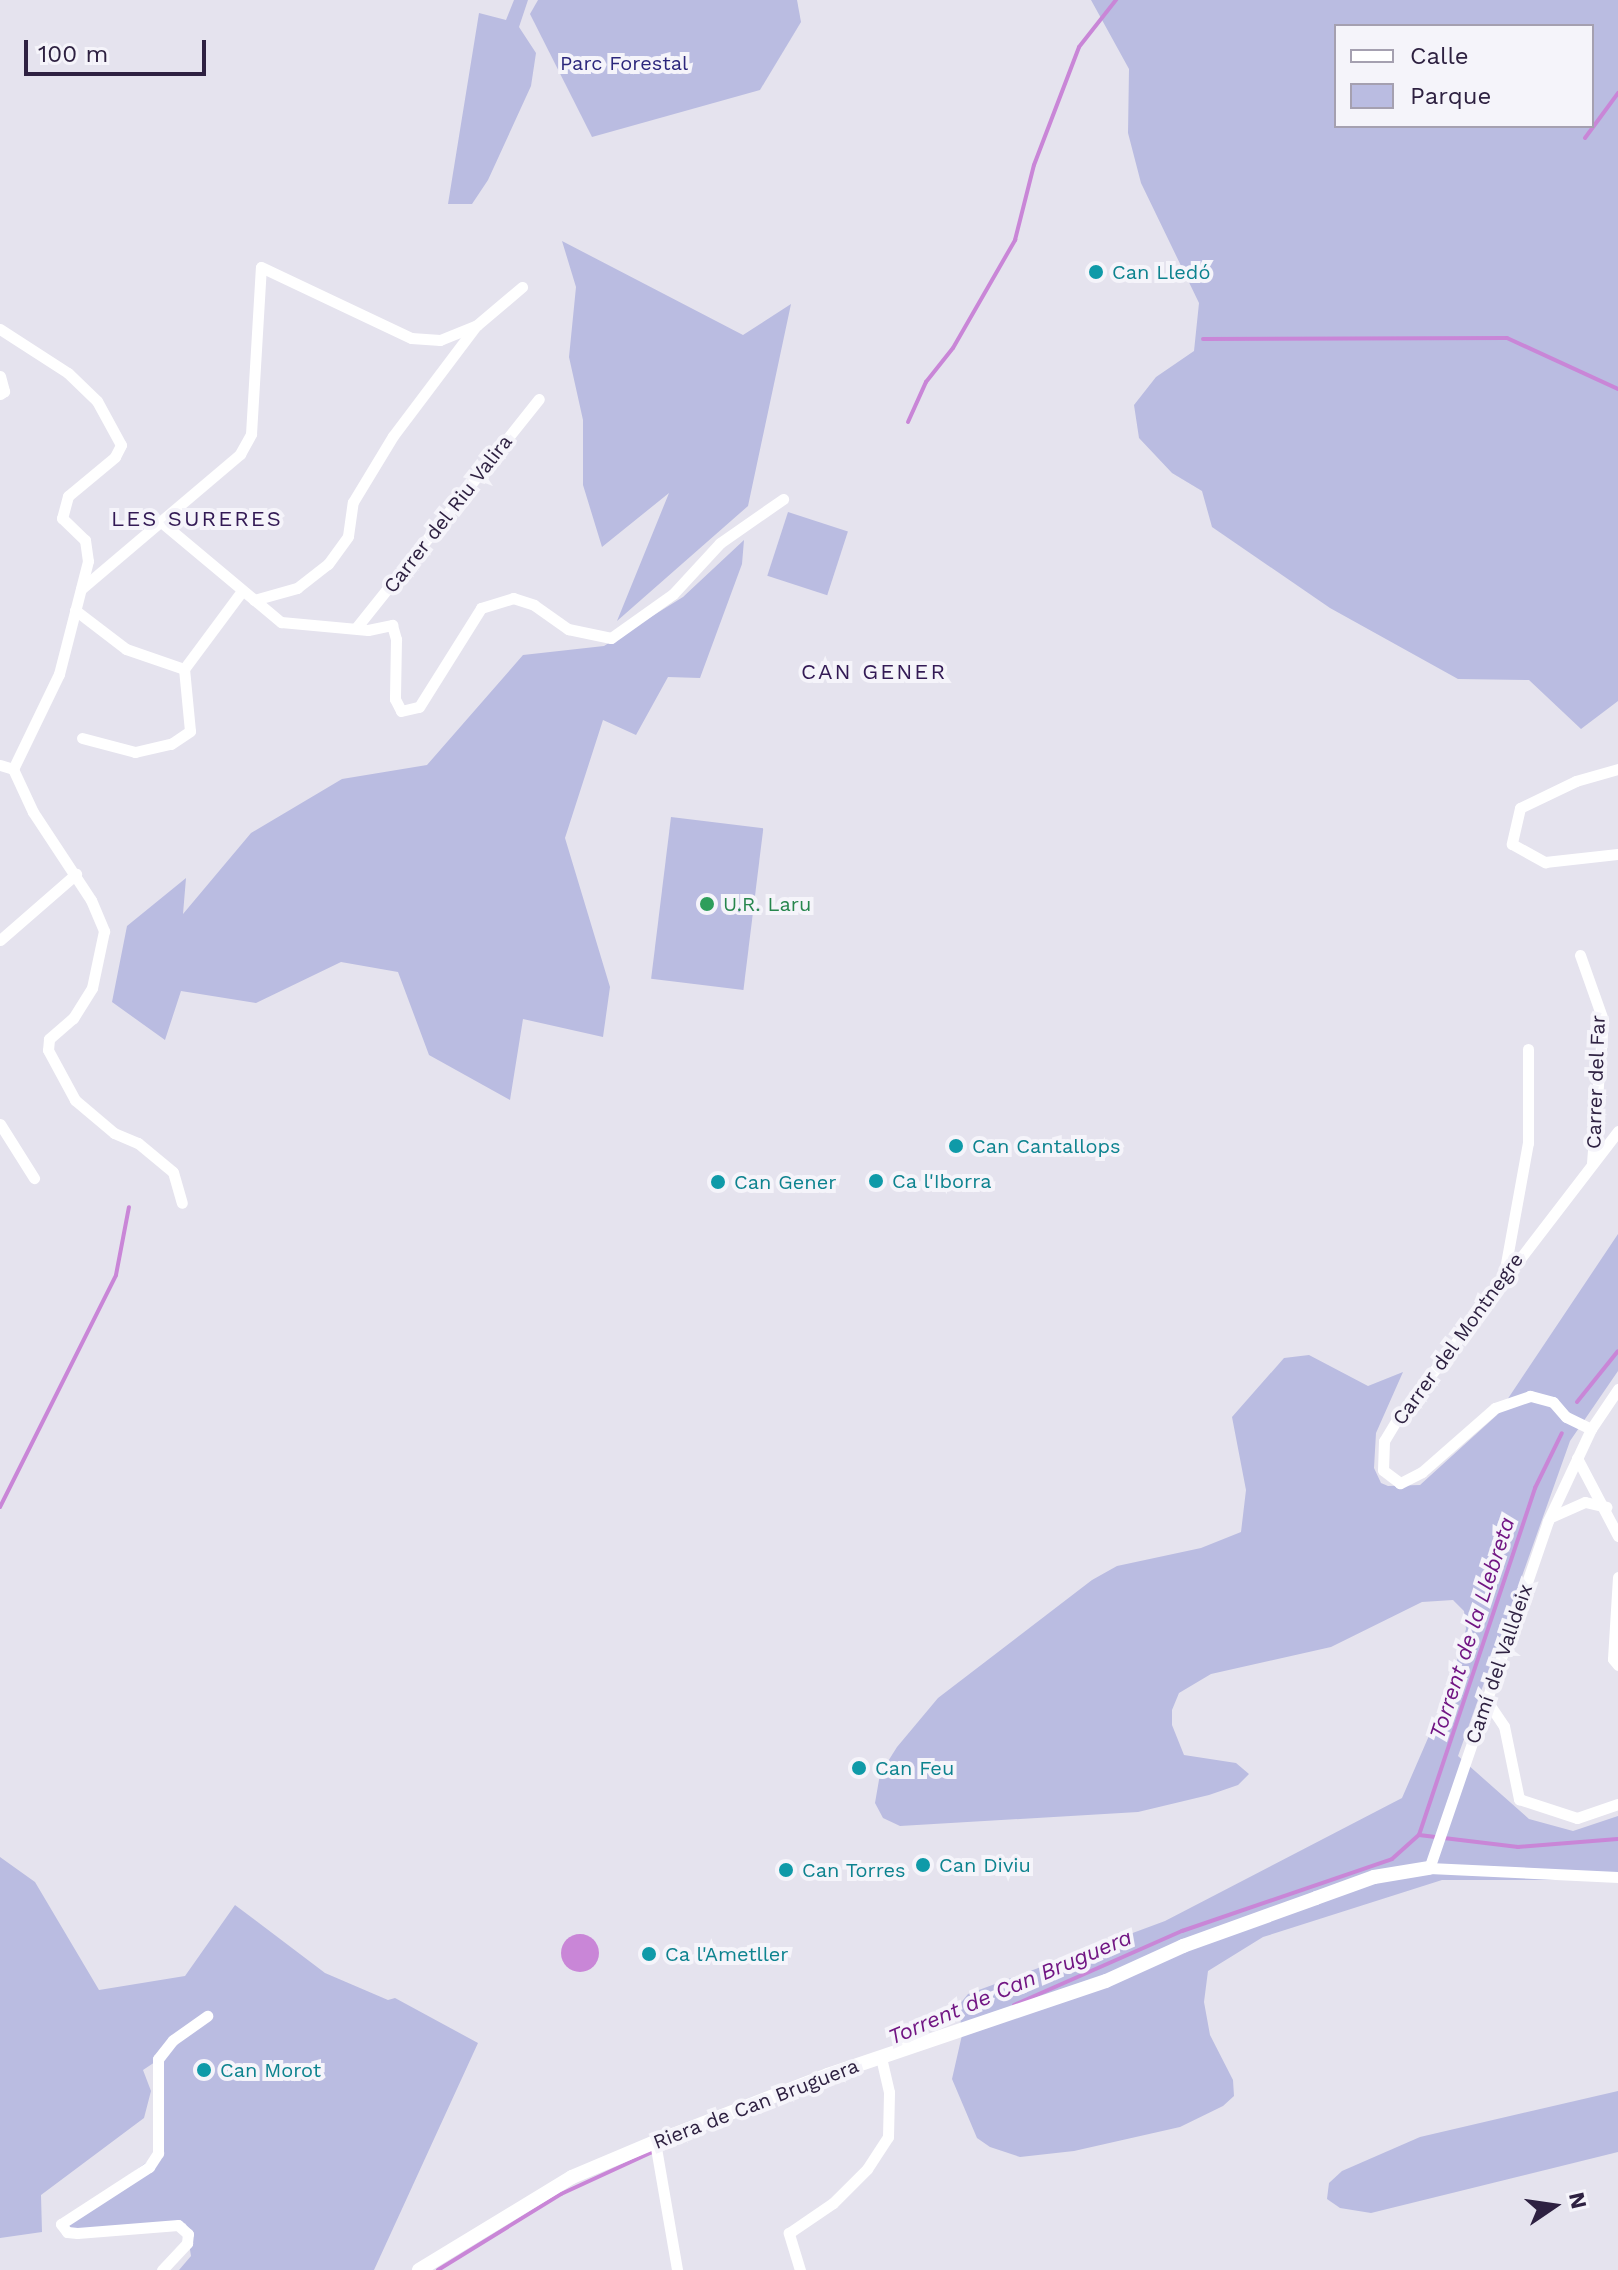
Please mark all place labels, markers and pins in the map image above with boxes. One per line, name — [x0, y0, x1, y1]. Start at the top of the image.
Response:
place label: Can Lledó — [1112, 260, 1210, 284]
marker: Can Lledó — [1087, 263, 1105, 281]
place label: U.R. Laru — [723, 892, 811, 916]
marker: U.R. Laru — [698, 895, 716, 913]
place label: Can Cantallops — [972, 1134, 1121, 1158]
marker: Can Cantallops — [947, 1137, 965, 1155]
place label: Ca l'Iborra — [892, 1169, 992, 1193]
place label: Can Gener — [734, 1170, 836, 1194]
marker: Ca l'Iborra — [867, 1172, 885, 1190]
marker: Can Gener — [709, 1173, 727, 1191]
place label: Can Feu — [875, 1756, 954, 1780]
marker: Can Feu — [850, 1759, 868, 1777]
place label: Can Diviu — [939, 1853, 1031, 1877]
marker: Can Diviu — [914, 1856, 932, 1874]
place label: Can Torres — [802, 1858, 906, 1882]
marker: Can Torres — [777, 1861, 795, 1879]
place label: Ca l'Ametller — [665, 1942, 789, 1966]
marker: Ca l'Ametller — [640, 1945, 658, 1963]
place label: Can Morot — [220, 2058, 321, 2082]
marker: Can Morot — [195, 2061, 213, 2079]

